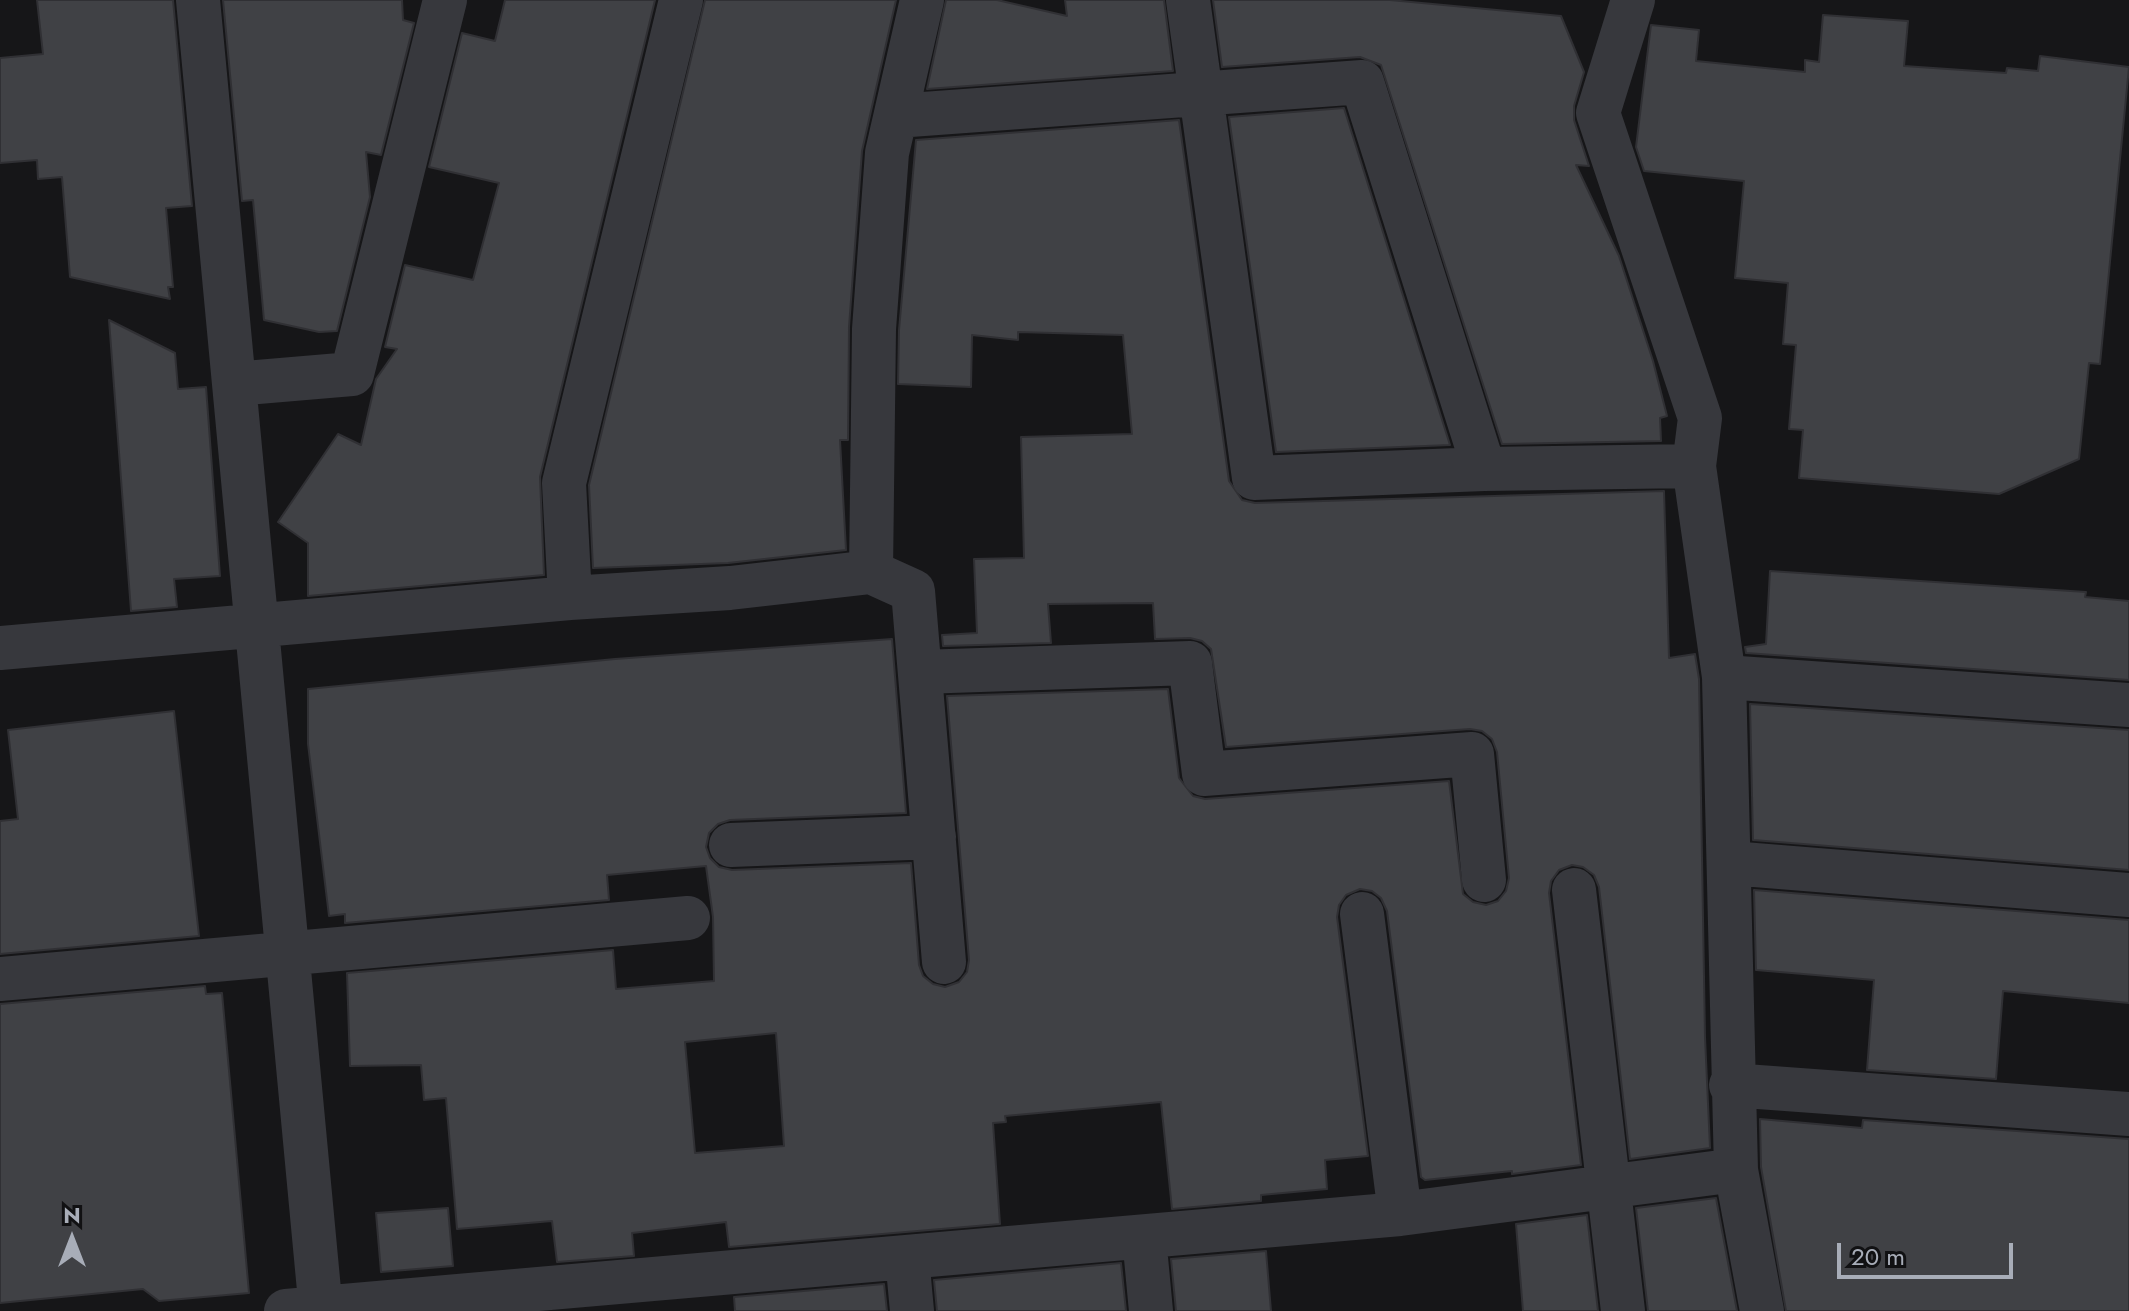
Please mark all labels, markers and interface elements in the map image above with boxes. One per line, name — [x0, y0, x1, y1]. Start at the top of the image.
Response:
north arrow — [32, 1199, 112, 1279]
text: N — [63, 1199, 81, 1231]
scale bar — [1841, 1227, 2017, 1277]
text: 20 m — [1851, 1239, 1905, 1274]

